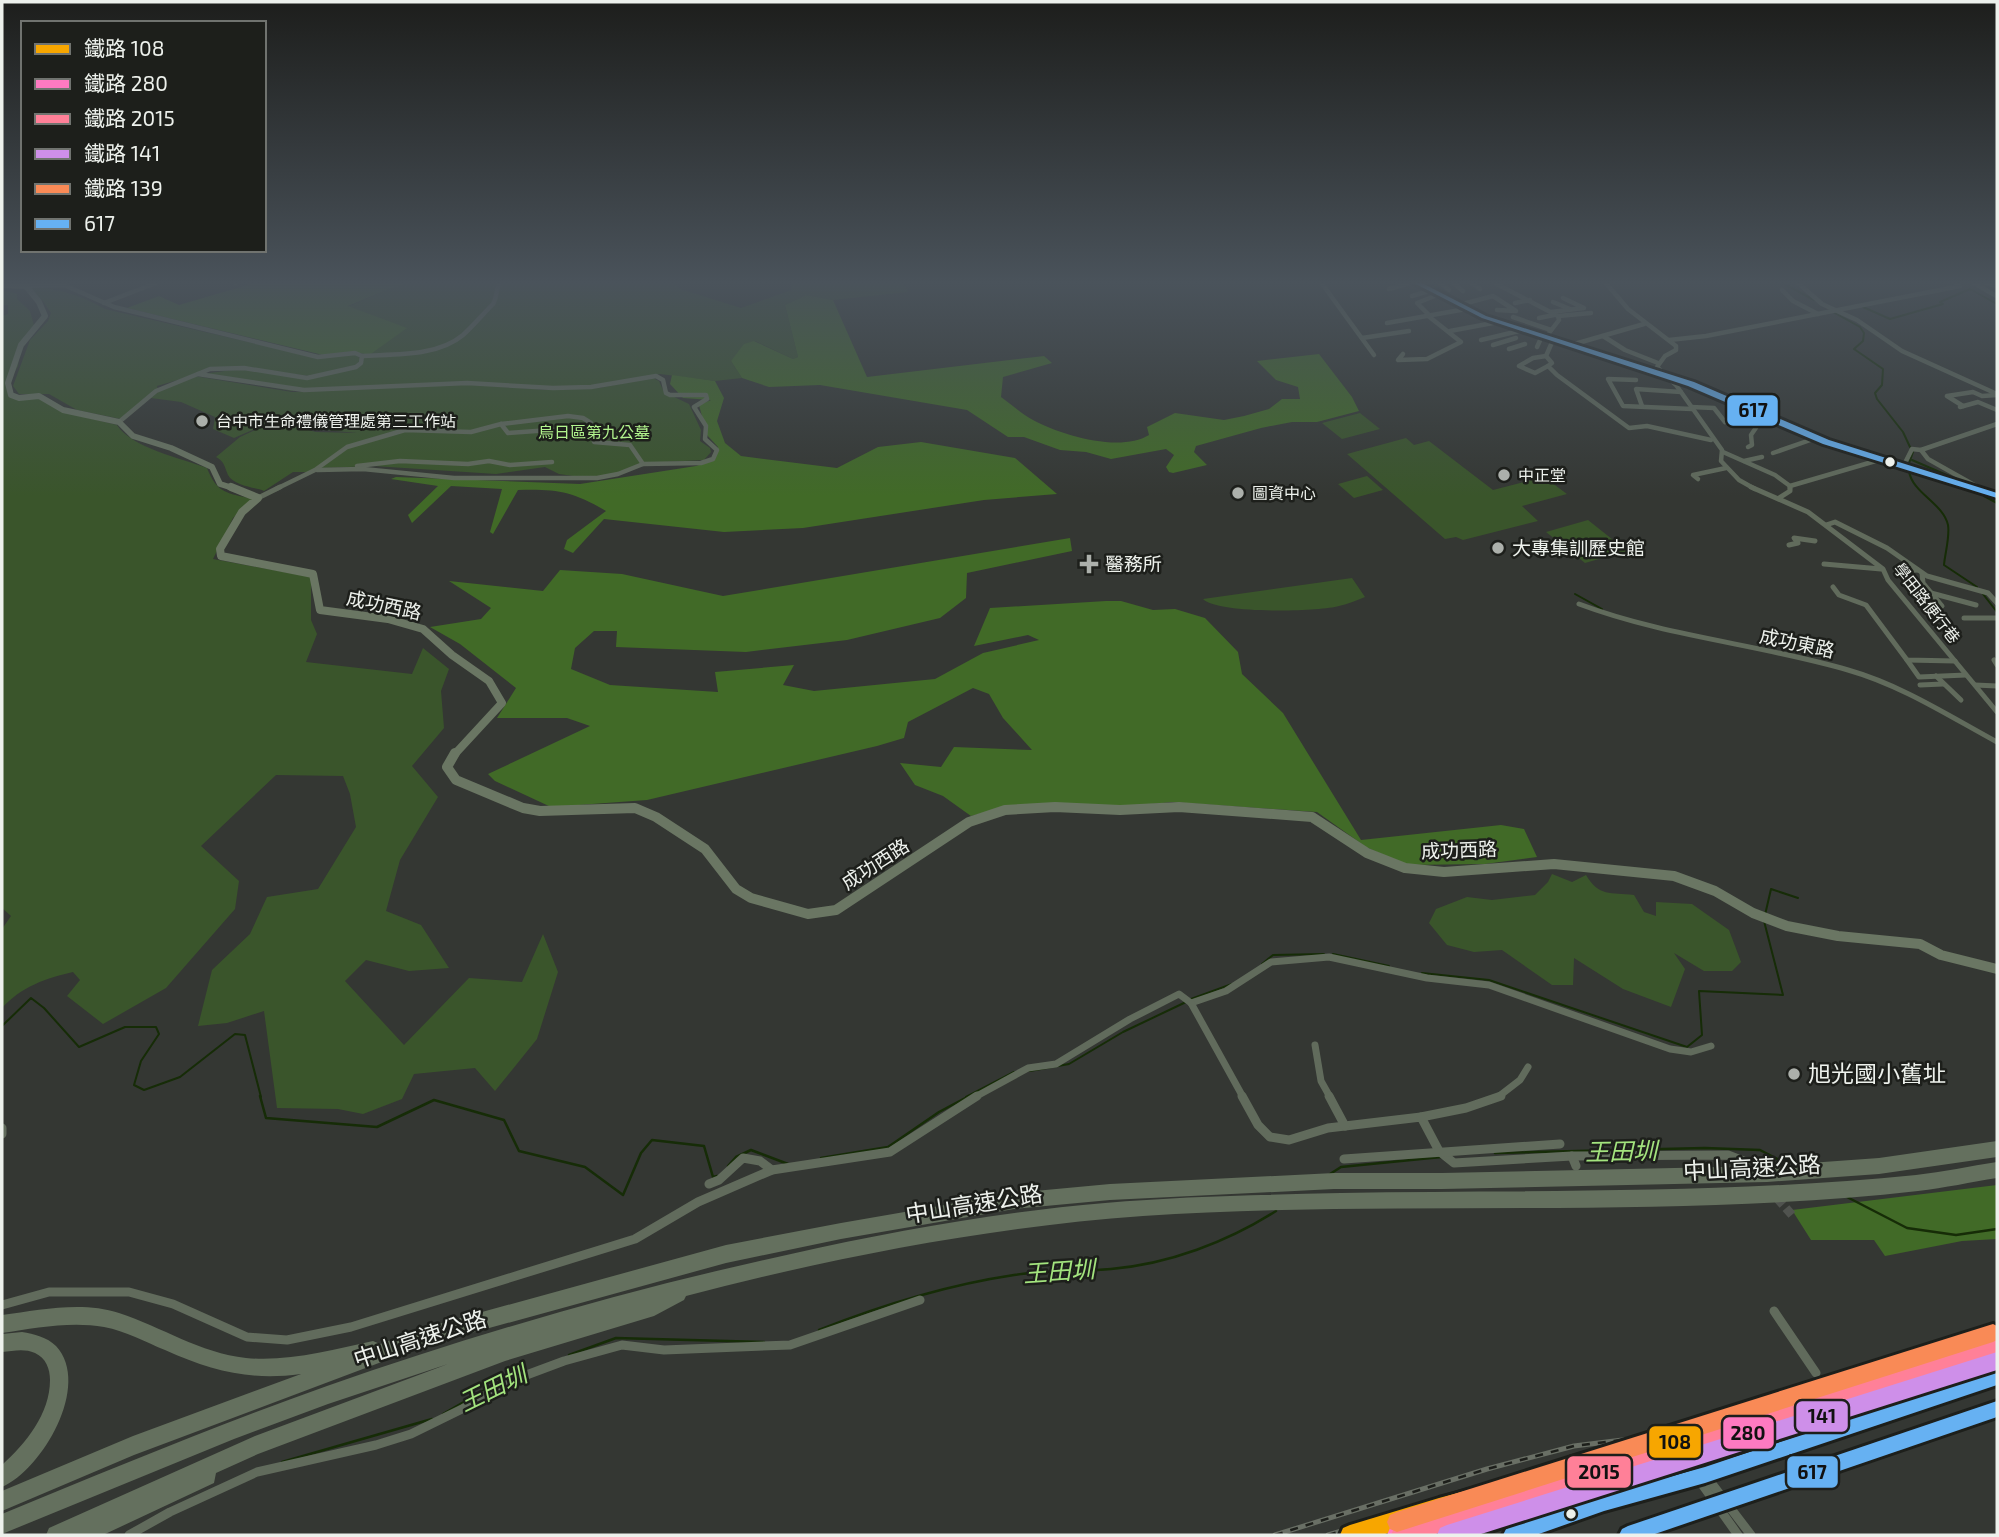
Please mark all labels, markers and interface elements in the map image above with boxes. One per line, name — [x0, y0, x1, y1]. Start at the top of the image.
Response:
legend — [21, 21, 266, 252]
text: 鐵路 108 — [84, 35, 164, 60]
text: 鐵路 280 — [84, 70, 168, 95]
text: 鐵路 2015 — [84, 105, 175, 130]
text: 鐵路 141 — [84, 140, 160, 165]
text: 鐵路 139 — [84, 175, 163, 200]
text: 617 — [84, 210, 115, 235]
line badge: 617 — [1726, 394, 1779, 427]
text: 617 — [1738, 398, 1768, 421]
place label: 台中市生命禮儀管理處第三工作站 — [216, 411, 456, 430]
marker: 台中市生命禮儀管理處第三工作站 — [194, 413, 210, 429]
park label: 烏日區第九公墓 — [538, 422, 650, 441]
unlabelled marker — [1883, 455, 1897, 469]
place label: 中正堂 — [1518, 465, 1566, 484]
marker: 中正堂 — [1496, 467, 1512, 483]
place label: 圖資中心 — [1252, 483, 1316, 502]
marker: 圖資中心 — [1230, 485, 1246, 501]
place label: 大專集訓歷史館 — [1512, 536, 1645, 559]
marker: 大專集訓歷史館 — [1490, 540, 1506, 556]
place label: 醫務所 — [1105, 552, 1162, 575]
marker: 醫務所 — [1079, 554, 1099, 574]
street label: 學田路便行巷 — [1890, 559, 1964, 646]
street label: 成功西路 — [345, 585, 424, 624]
street label: 成功東路 — [1758, 623, 1837, 662]
street label: 成功西路 — [837, 833, 913, 894]
street label: 成功西路 — [1421, 837, 1497, 862]
place label: 旭光國小舊址 — [1808, 1059, 1946, 1087]
marker: 旭光國小舊址 — [1786, 1066, 1802, 1082]
water label: 王田圳 — [1585, 1135, 1660, 1166]
street label: 中山高速公路 — [1682, 1149, 1822, 1185]
street label: 中山高速公路 — [904, 1178, 1044, 1228]
water label: 王田圳 — [1022, 1253, 1099, 1287]
street label: 中山高速公路 — [350, 1303, 490, 1373]
water label: 王田圳 — [454, 1358, 534, 1416]
line badge: 141 — [1795, 1400, 1849, 1433]
text: 141 — [1808, 1404, 1836, 1427]
line badge: 280 — [1722, 1416, 1775, 1450]
text: 280 — [1731, 1421, 1765, 1444]
line badge: 108 — [1648, 1425, 1702, 1459]
text: 108 — [1659, 1430, 1691, 1453]
line badge: 2015 — [1566, 1455, 1632, 1489]
line badge: 617 — [1786, 1455, 1839, 1489]
text: 2015 — [1578, 1460, 1620, 1483]
text: 617 — [1797, 1460, 1827, 1483]
unlabelled marker — [1564, 1507, 1578, 1521]

